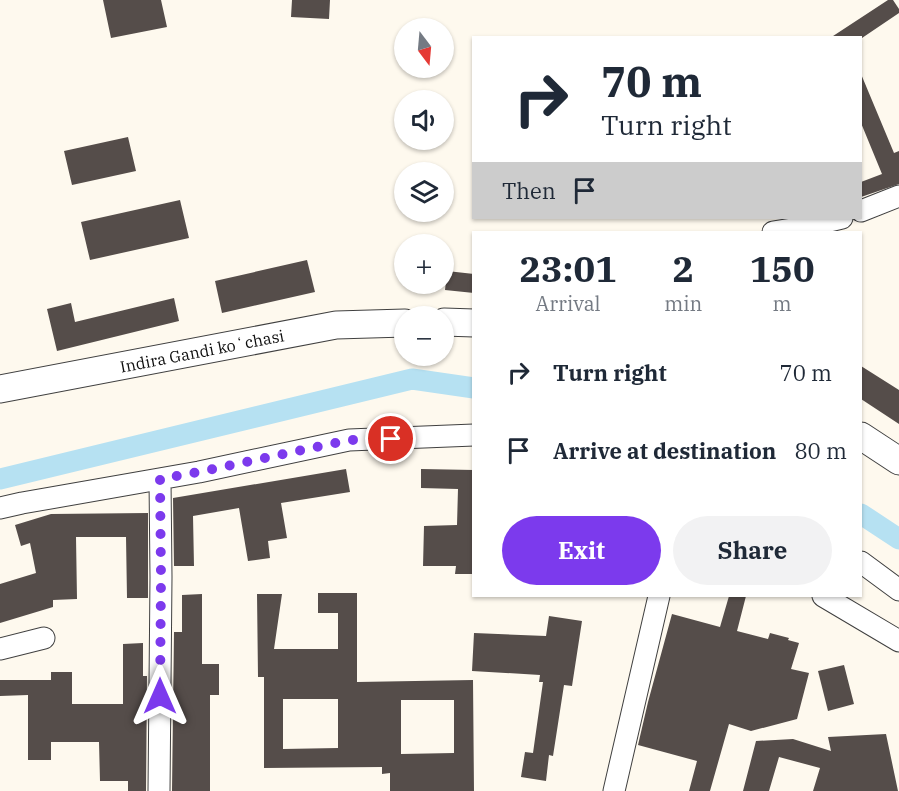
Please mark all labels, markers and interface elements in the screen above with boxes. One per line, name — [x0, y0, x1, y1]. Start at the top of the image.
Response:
north arrow — [394, 18, 454, 78]
map controls — [394, 18, 454, 366]
text: 70 m — [601, 54, 702, 109]
icon: right — [502, 60, 580, 138]
button: sound — [394, 90, 454, 150]
text: Turn right — [601, 107, 732, 142]
button: layers — [394, 162, 454, 222]
icon: arrive — [568, 174, 601, 207]
text: Then — [502, 176, 556, 205]
button: + — [394, 234, 454, 294]
text: 23:01 — [519, 245, 617, 292]
text: 2 — [672, 245, 694, 292]
text: 150 — [750, 245, 815, 292]
text: Arrival — [536, 290, 601, 317]
text: min — [664, 290, 702, 317]
text: m — [773, 290, 792, 317]
button: − — [394, 306, 454, 366]
street label: Indira Gandi koʻchasi — [118, 325, 286, 377]
icon: right — [502, 356, 535, 389]
text: Turn right — [553, 358, 667, 387]
text: 70 m — [780, 358, 832, 387]
pin — [365, 413, 416, 464]
icon: arrive — [374, 422, 407, 455]
icon: arrive — [502, 434, 535, 467]
text: Arrive at destination — [553, 436, 776, 465]
text: 80 m — [794, 436, 847, 465]
button: Exit — [502, 516, 661, 585]
button: Share — [673, 516, 832, 585]
position arrow — [128, 664, 192, 728]

